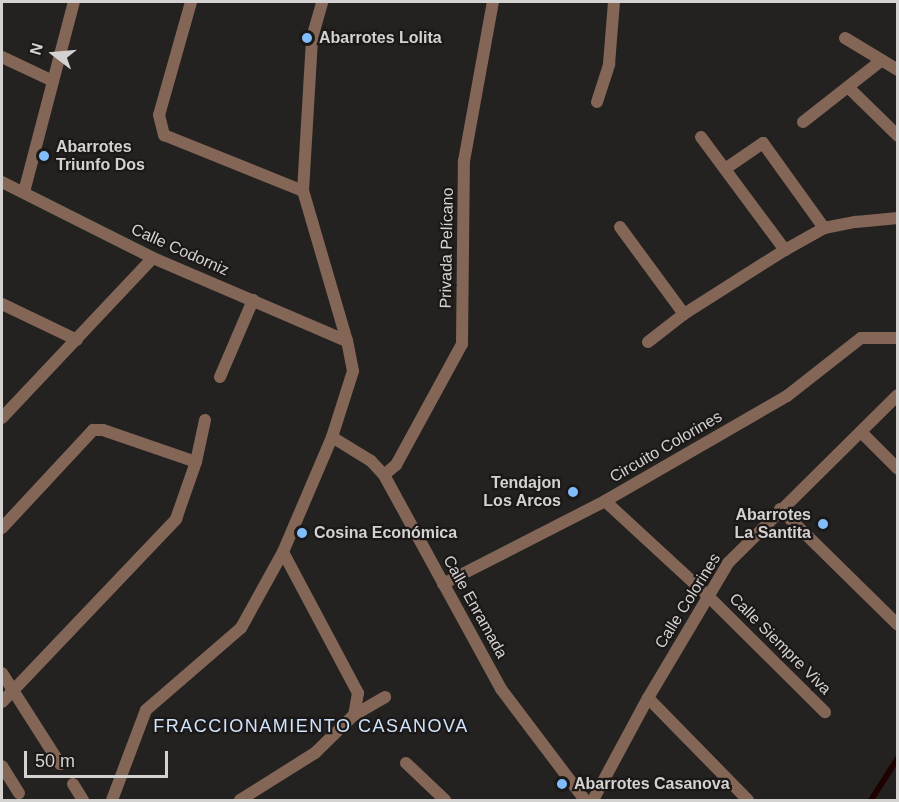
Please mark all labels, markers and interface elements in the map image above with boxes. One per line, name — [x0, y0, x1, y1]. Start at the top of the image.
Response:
north arrow — [24, 24, 84, 84]
place label: Abarrotes Lolita — [319, 28, 442, 48]
marker: Abarrotes Lolita — [300, 31, 314, 45]
text: N — [26, 41, 46, 57]
place label: Abarrotes Triunfo Dos — [56, 137, 145, 175]
marker: Abarrotes Triunfo Dos — [37, 149, 51, 163]
street label: Privada Pelícano — [436, 187, 458, 309]
street label: Calle Codorniz — [128, 220, 232, 280]
street label: Circuito Colorines — [607, 407, 725, 487]
place label: Tendajon Los Arcos — [483, 473, 561, 511]
marker: Tendajon Los Arcos — [566, 485, 580, 499]
place label: Abarrotes La Santita — [735, 505, 811, 543]
marker: Abarrotes La Santita — [816, 517, 830, 531]
place label: Cosina Económica — [314, 523, 457, 543]
marker: Cosina Económica — [295, 526, 309, 540]
street label: Calle Colorines — [651, 550, 725, 652]
street label: Calle Enramada — [439, 552, 511, 662]
street label: Calle Siempre Viva — [725, 589, 835, 699]
district label: FRACCIONAMIENTO CASANOVA — [153, 715, 469, 737]
scale bar — [27, 739, 171, 777]
text: 50 m — [35, 751, 75, 771]
place label: Abarrotes Casanova — [574, 774, 730, 794]
marker: Abarrotes Casanova — [555, 777, 569, 791]

